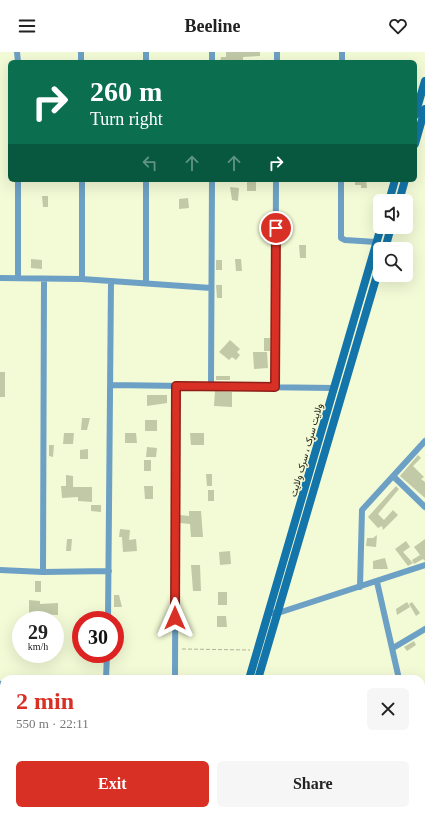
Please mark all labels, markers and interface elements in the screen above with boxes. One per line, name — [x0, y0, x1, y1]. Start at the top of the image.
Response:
icon: menu — [16, 15, 38, 37]
icon: heart — [387, 15, 409, 37]
text: Beeline — [185, 16, 241, 36]
icon: right — [24, 76, 76, 128]
text: 260 m — [90, 76, 162, 107]
text: Turn right — [90, 109, 163, 129]
icon: left — [139, 152, 161, 174]
icon: ahead — [181, 152, 203, 174]
icon: ahead — [223, 152, 245, 174]
icon: right — [265, 152, 287, 174]
map controls — [373, 194, 413, 282]
button: sound — [373, 194, 413, 234]
pin — [259, 211, 293, 245]
icon: arrive — [265, 217, 287, 239]
button: search — [373, 242, 413, 282]
street label: ولایت سړک ، سرک ولایت — [287, 402, 327, 499]
position arrow — [154, 597, 196, 639]
speed limit sign: 30 — [72, 611, 124, 663]
text: 29 — [28, 621, 48, 643]
text: km/h — [28, 641, 48, 652]
text: 2 min — [16, 688, 74, 714]
button: close — [367, 688, 409, 730]
text: 550 m · 22:11 — [16, 716, 89, 731]
button: Exit — [16, 761, 209, 807]
button: Share — [217, 761, 409, 807]

